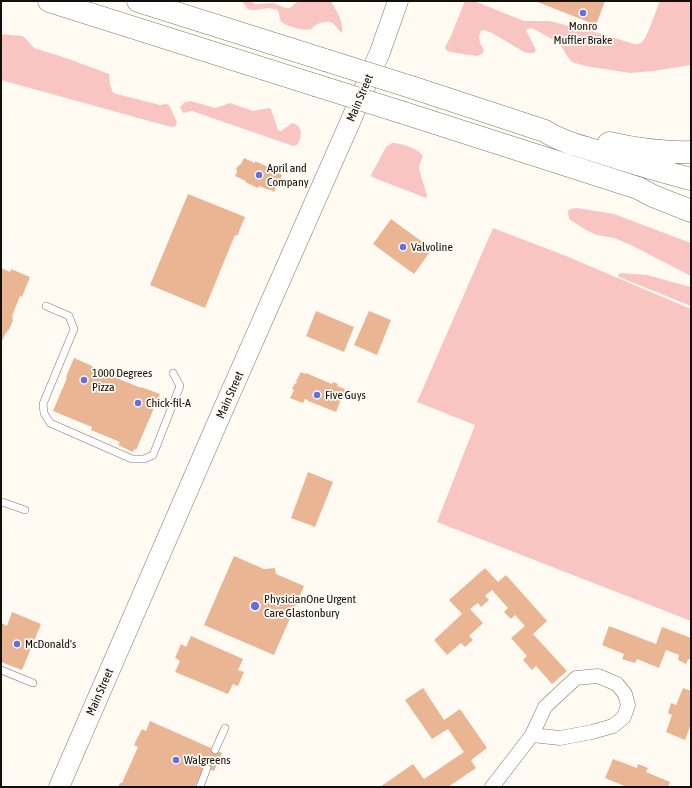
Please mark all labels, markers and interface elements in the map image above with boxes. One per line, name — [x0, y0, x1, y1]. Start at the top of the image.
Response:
marker: Monro Muffler Brake — [578, 8, 588, 18]
place label: Monro Muffler Brake — [553, 19, 613, 47]
street label: Main Street — [344, 72, 376, 124]
place label: April and Company — [267, 161, 309, 189]
marker: April and Company — [254, 170, 264, 180]
place label: Valvoline — [411, 240, 453, 254]
marker: Valvoline — [398, 242, 408, 252]
place label: 1000 Degrees Pizza — [92, 366, 152, 394]
street label: Main Street — [213, 369, 247, 421]
marker: 1000 Degrees Pizza — [79, 375, 89, 385]
place label: Five Guys — [325, 388, 366, 402]
marker: Five Guys — [312, 390, 322, 400]
place label: Chick-fil-A — [146, 396, 191, 410]
marker: Chick-fil-A — [133, 398, 143, 408]
place label: PhysicianOne Urgent Care Glastonbury — [264, 592, 356, 620]
marker: PhysicianOne Urgent Care Glastonbury — [249, 600, 261, 612]
place label: McDonald's — [25, 637, 76, 651]
marker: McDonald's — [12, 639, 22, 649]
street label: Main Street — [83, 666, 117, 718]
place label: Walgreens — [184, 753, 231, 767]
marker: Walgreens — [171, 755, 181, 765]

